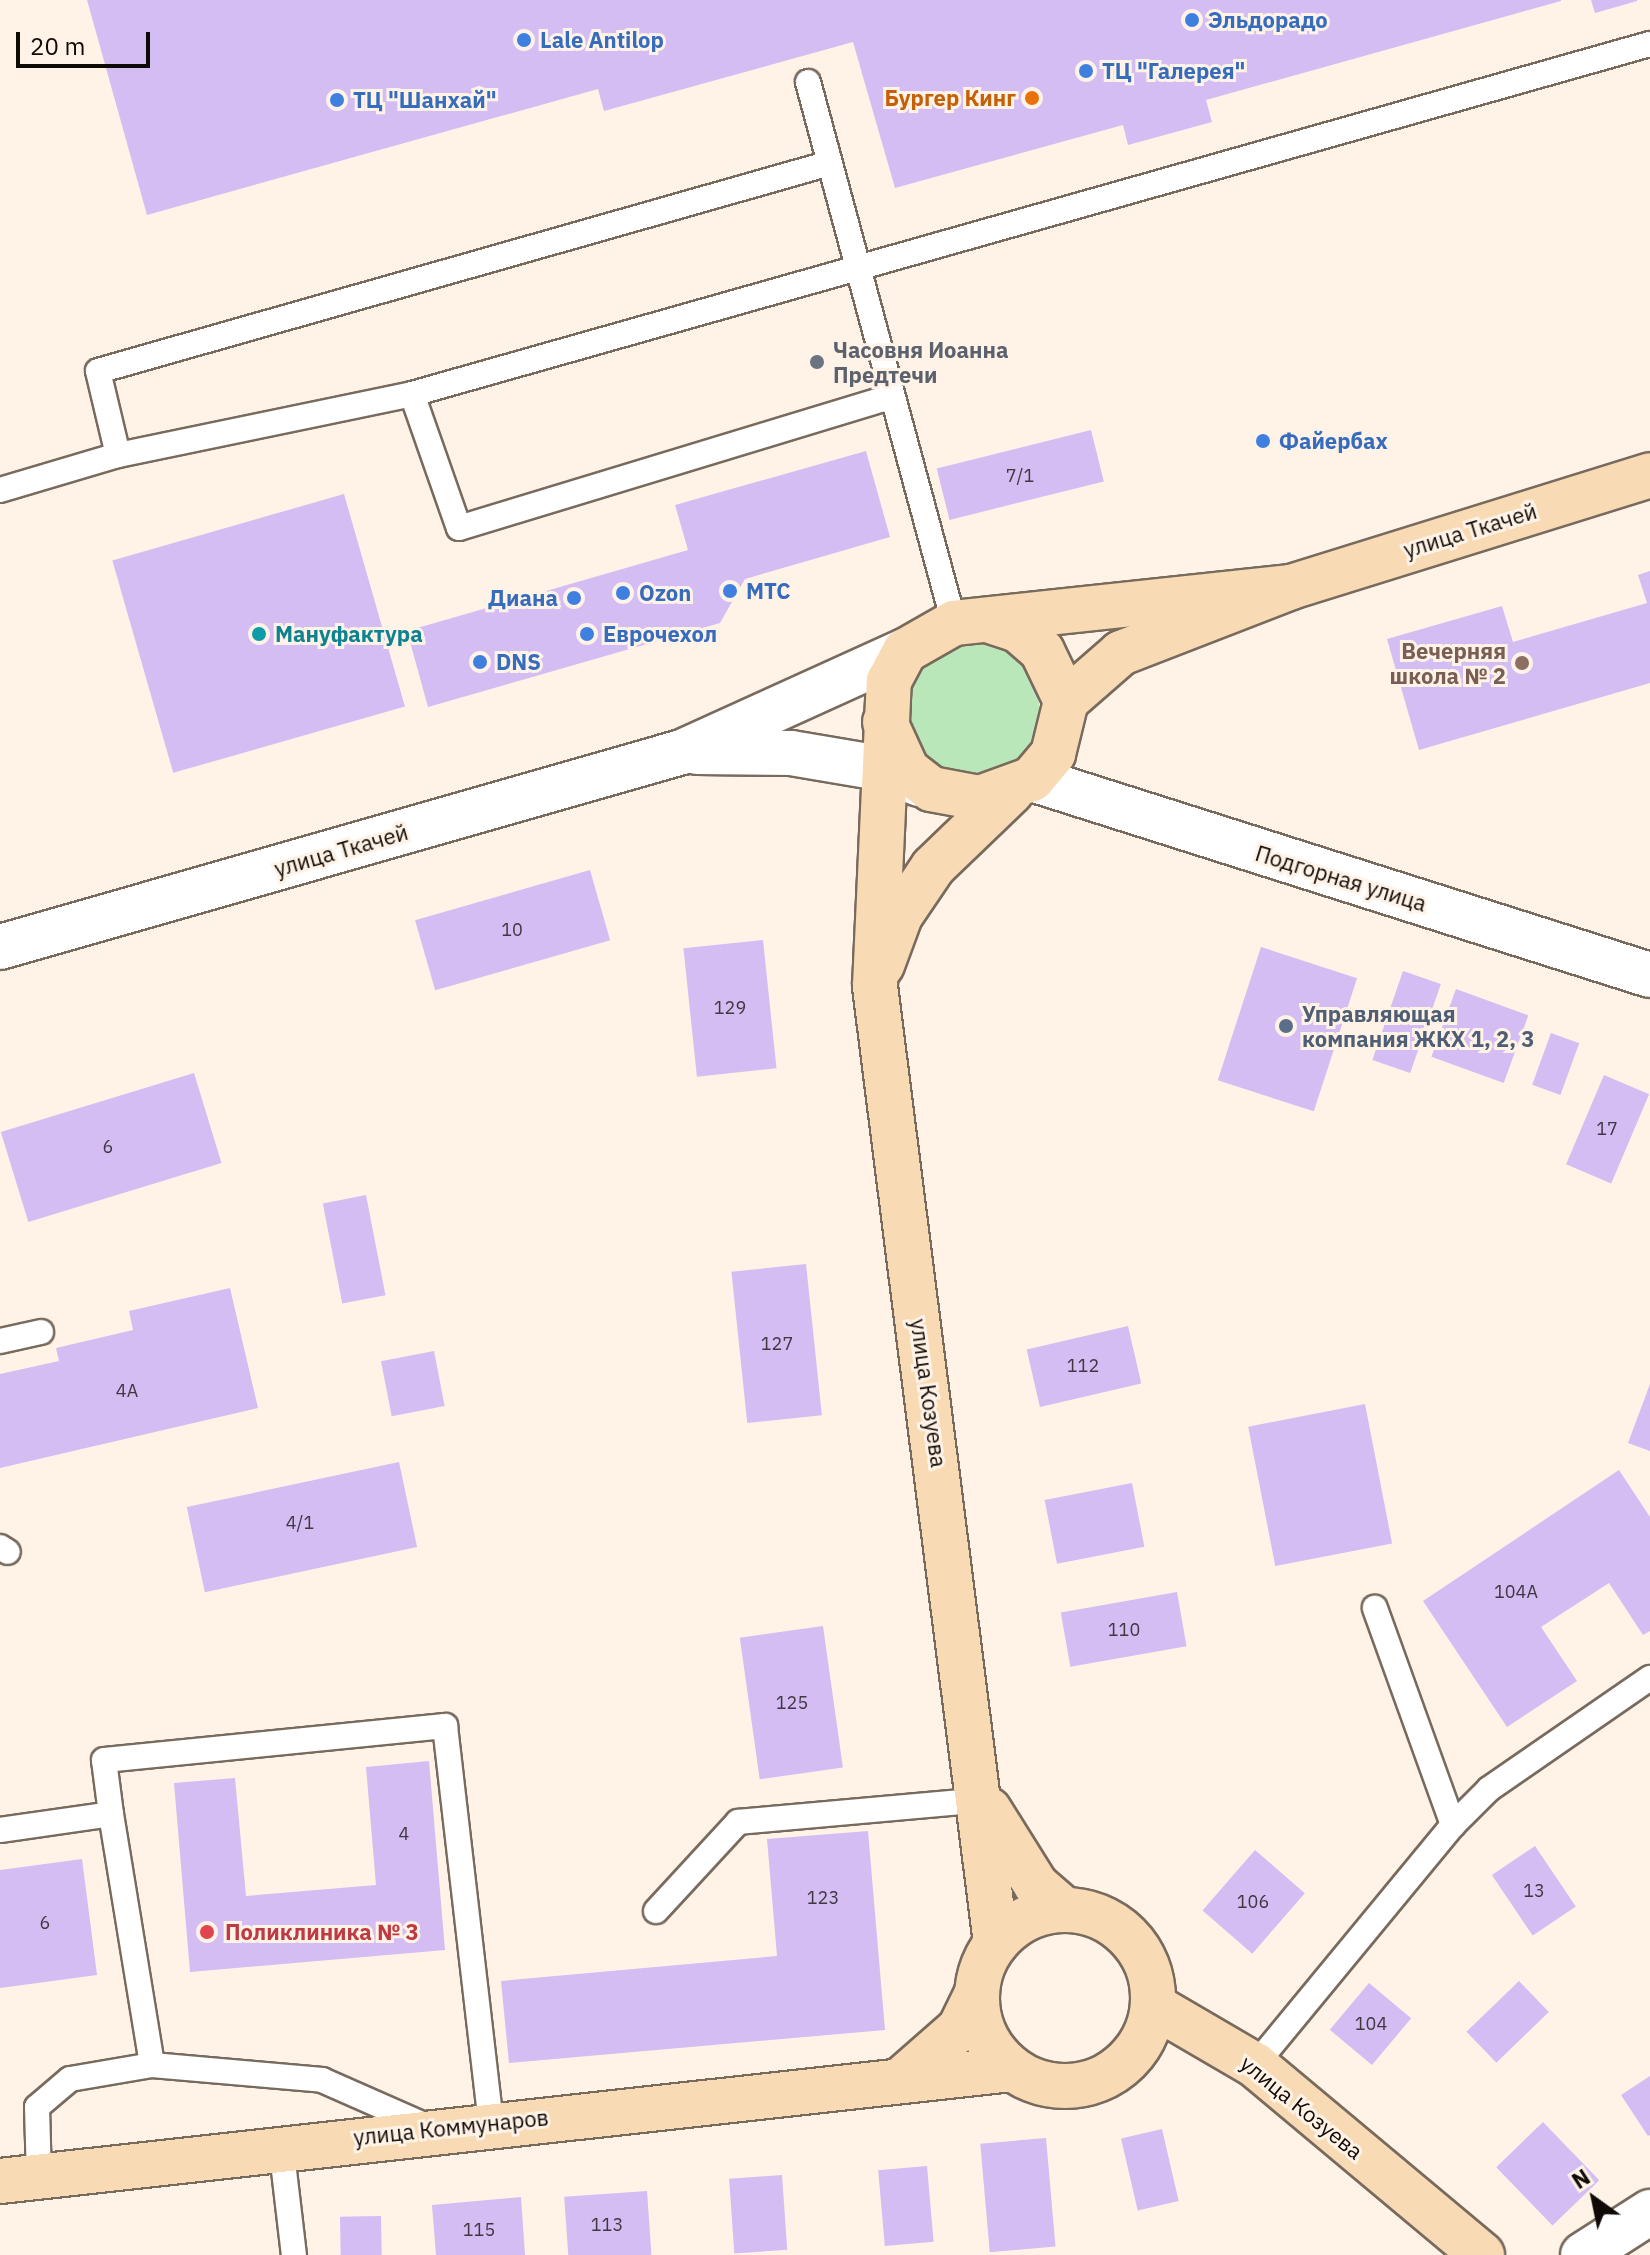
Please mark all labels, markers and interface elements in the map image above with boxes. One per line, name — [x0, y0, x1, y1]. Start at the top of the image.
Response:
place label: Эльдорадо — [1208, 7, 1328, 33]
marker: Эльдорадо — [1183, 11, 1201, 29]
scale bar — [20, 16, 154, 66]
place label: Lale Antilop — [540, 27, 664, 53]
text: 20 m — [30, 30, 85, 62]
marker: Lale Antilop — [515, 31, 533, 49]
place label: ТЦ "Галерея" — [1102, 58, 1245, 84]
marker: ТЦ "Галерея" — [1077, 62, 1095, 80]
place label: Бургер Кинг — [885, 85, 1016, 111]
place label: ТЦ "Шанхай" — [353, 87, 497, 113]
marker: Бургер Кинг — [1023, 89, 1041, 107]
marker: ТЦ "Шанхай" — [328, 91, 346, 109]
place label: Часовня Иоанна Предтечи — [833, 336, 1008, 388]
marker: Часовня Иоанна Предтечи — [808, 353, 826, 371]
place label: Файербах — [1279, 428, 1388, 454]
marker: Файербах — [1254, 432, 1272, 450]
house number: 7/1 — [1006, 465, 1034, 487]
street label: улица Ткачей — [1400, 497, 1540, 563]
place label: МТС — [746, 578, 791, 604]
place label: Ozon — [639, 580, 691, 606]
marker: МТС — [721, 582, 739, 600]
marker: Ozon — [614, 584, 632, 602]
place label: Диана — [488, 585, 558, 611]
marker: Диана — [565, 589, 583, 607]
place label: Мануфактура — [275, 621, 423, 647]
place label: Еврочехол — [603, 621, 717, 647]
marker: Мануфактура — [250, 625, 268, 643]
marker: Еврочехол — [578, 625, 596, 643]
place label: Вечерняя школа № 2 — [1390, 637, 1506, 688]
place label: DNS — [496, 649, 541, 675]
marker: DNS — [471, 653, 489, 671]
marker: Вечерняя школа № 2 — [1513, 654, 1531, 672]
street label: улица Ткачей — [271, 818, 411, 882]
street label: Подгорная улица — [1252, 839, 1430, 917]
house number: 10 — [501, 919, 523, 941]
house number: 129 — [714, 997, 746, 1019]
place label: Управляющая компания ЖКХ 1, 2, 3 — [1302, 1000, 1534, 1052]
marker: Управляющая компания ЖКХ 1, 2, 3 — [1277, 1017, 1295, 1035]
house number: 17 — [1596, 1118, 1618, 1140]
house number: 6 — [103, 1136, 113, 1158]
street label: улица Козуева — [906, 1317, 952, 1469]
house number: 127 — [761, 1333, 793, 1355]
house number: 112 — [1067, 1355, 1099, 1377]
house number: 4А — [116, 1380, 138, 1402]
house number: 4/1 — [286, 1512, 314, 1534]
house number: 104А — [1494, 1581, 1538, 1603]
house number: 110 — [1108, 1619, 1140, 1641]
house number: 125 — [776, 1692, 808, 1714]
house number: 4 — [399, 1823, 409, 1845]
house number: 13 — [1523, 1880, 1545, 1902]
house number: 123 — [807, 1887, 839, 1909]
house number: 106 — [1237, 1891, 1269, 1913]
house number: 6 — [40, 1912, 50, 1934]
place label: Поликлиника № 3 — [225, 1919, 419, 1945]
marker: Поликлиника № 3 — [196, 1921, 218, 1943]
house number: 104 — [1355, 2013, 1387, 2035]
street label: улица Козуева — [1235, 2050, 1369, 2164]
street label: улица Коммунаров — [352, 2104, 550, 2150]
north arrow — [1554, 2159, 1634, 2239]
text: N — [1566, 2162, 1595, 2195]
house number: 113 — [591, 2214, 623, 2236]
house number: 115 — [463, 2219, 495, 2241]

